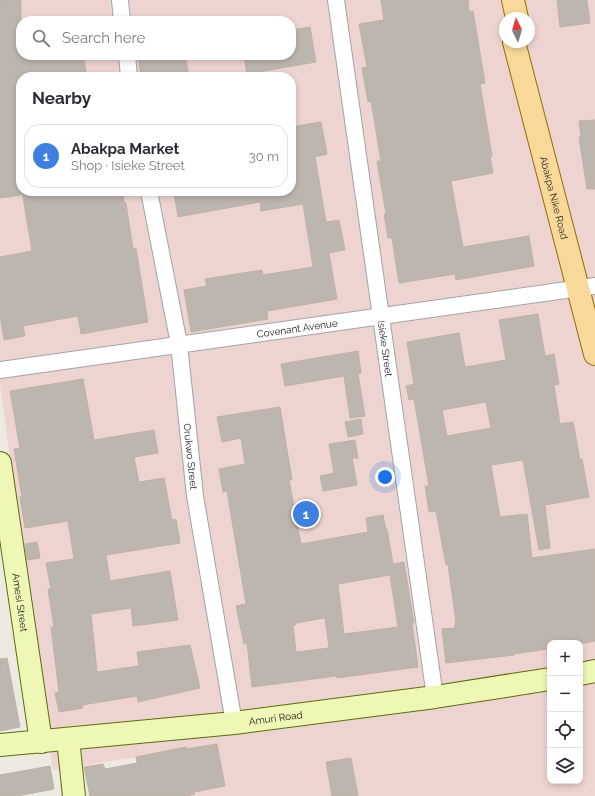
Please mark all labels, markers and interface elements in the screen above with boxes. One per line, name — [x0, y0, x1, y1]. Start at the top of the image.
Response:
north arrow — [499, 12, 535, 48]
search box — [16, 16, 296, 60]
icon: search — [30, 27, 52, 49]
text: Search here — [62, 29, 145, 47]
text: Nearby — [32, 88, 91, 108]
text: Abakpa Market — [71, 140, 179, 158]
text: 1 — [43, 149, 49, 164]
text: 30 m — [249, 149, 279, 164]
street label: Abakpa Nike Road — [538, 155, 570, 240]
text: Shop · Isieke Street — [71, 158, 185, 173]
street label: Covenant Avenue — [256, 317, 338, 339]
street label: Isieke Street — [376, 320, 395, 378]
street label: Orukwo Street — [182, 423, 200, 491]
your location — [375, 467, 395, 487]
pin: 1 — [293, 499, 319, 529]
street label: Amesi Street — [11, 572, 30, 633]
map controls — [547, 640, 583, 784]
button: + — [547, 640, 583, 676]
button: − — [547, 676, 583, 712]
street label: Amuri Road — [248, 709, 303, 727]
button: locate — [547, 712, 583, 748]
button: layers — [547, 748, 583, 784]

